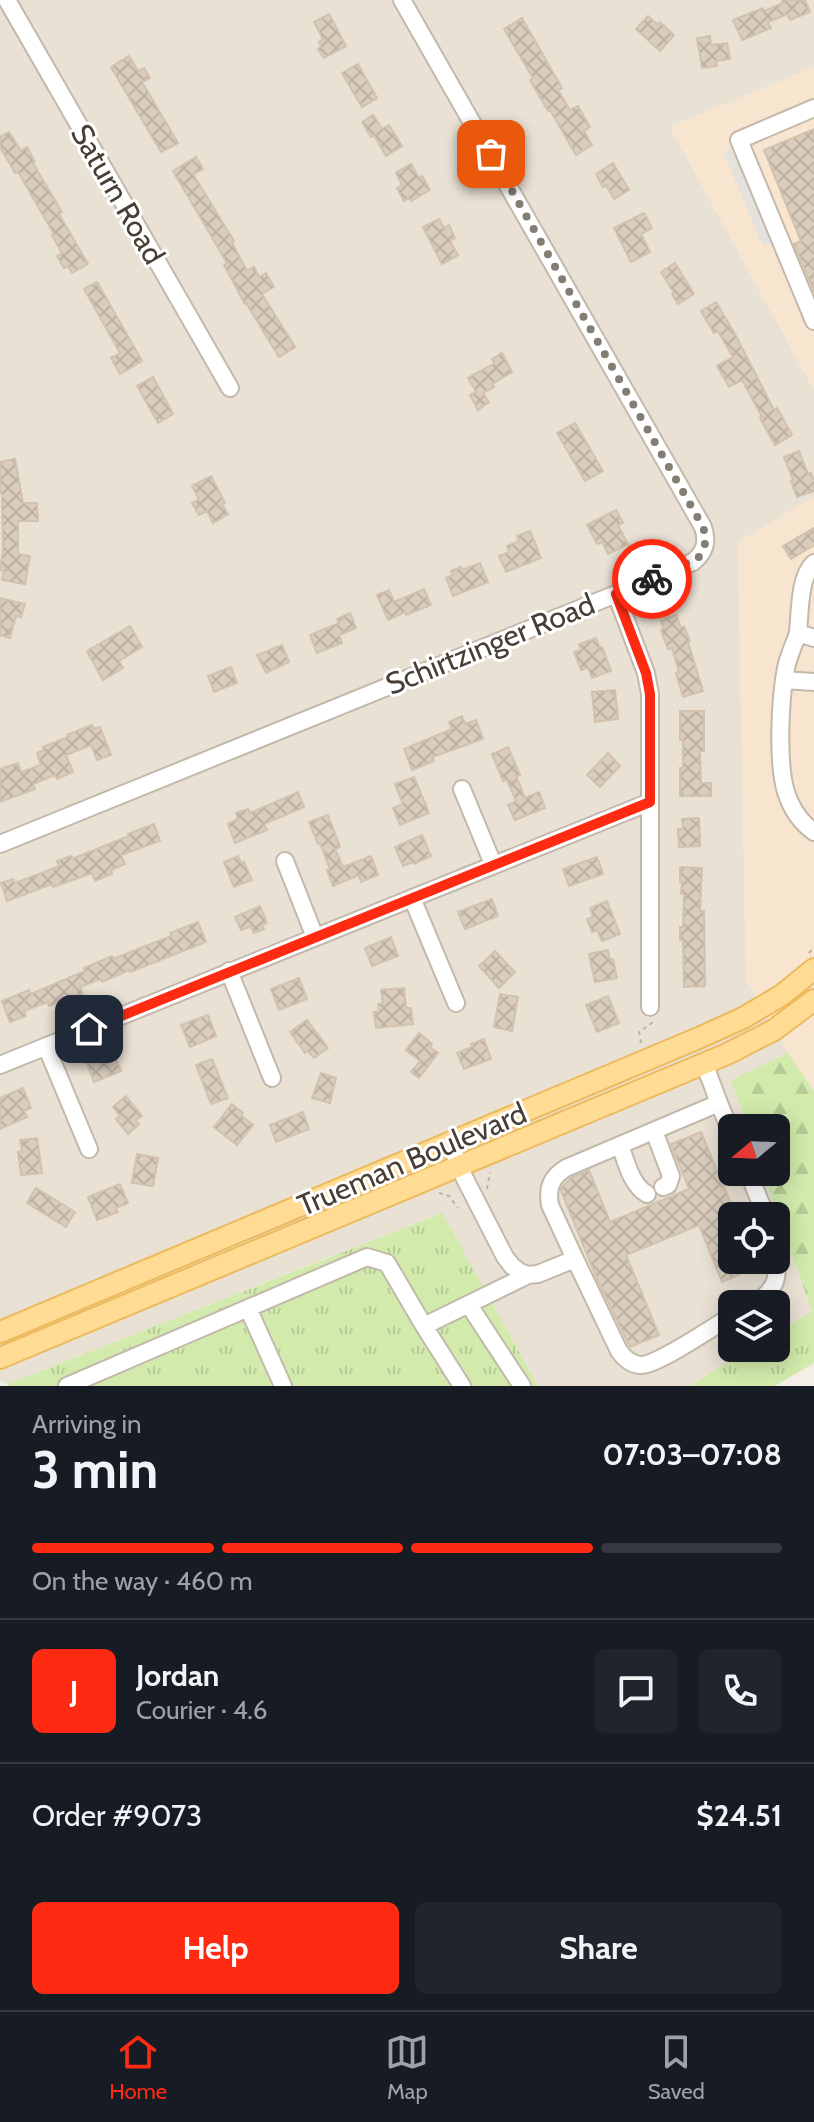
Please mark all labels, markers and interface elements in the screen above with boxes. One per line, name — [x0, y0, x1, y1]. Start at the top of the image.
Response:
street label: Saturn Road — [63, 117, 173, 271]
pin — [457, 120, 525, 188]
icon: bag — [469, 132, 513, 176]
courier — [612, 539, 692, 619]
icon: bike — [630, 557, 674, 601]
street label: Schirtzinger Road — [380, 585, 600, 703]
pin — [55, 995, 123, 1063]
icon: home — [67, 1007, 111, 1051]
street label: Trueman Boulevard — [292, 1094, 532, 1224]
north arrow — [718, 1114, 790, 1186]
map controls — [718, 1114, 790, 1362]
button: locate — [718, 1202, 790, 1274]
button: layers — [718, 1290, 790, 1362]
text: Arriving in — [32, 1408, 142, 1440]
text: 07:03–07:08 — [602, 1436, 782, 1473]
text: 3 min — [32, 1438, 158, 1501]
text: On the way · 460 m — [32, 1565, 253, 1597]
button: chat — [594, 1649, 678, 1733]
button: phone — [698, 1649, 782, 1733]
text: Jordan — [136, 1657, 219, 1694]
text: J — [70, 1673, 78, 1710]
text: Courier · 4.6 — [136, 1694, 268, 1726]
text: Order #9073 — [32, 1797, 202, 1834]
text: $24.51 — [696, 1797, 782, 1834]
button: Help — [32, 1902, 399, 1994]
button: Share — [415, 1902, 782, 1994]
tab: Home — [109, 2030, 167, 2105]
tab: Map — [385, 2030, 429, 2105]
tab: Saved — [648, 2030, 705, 2105]

